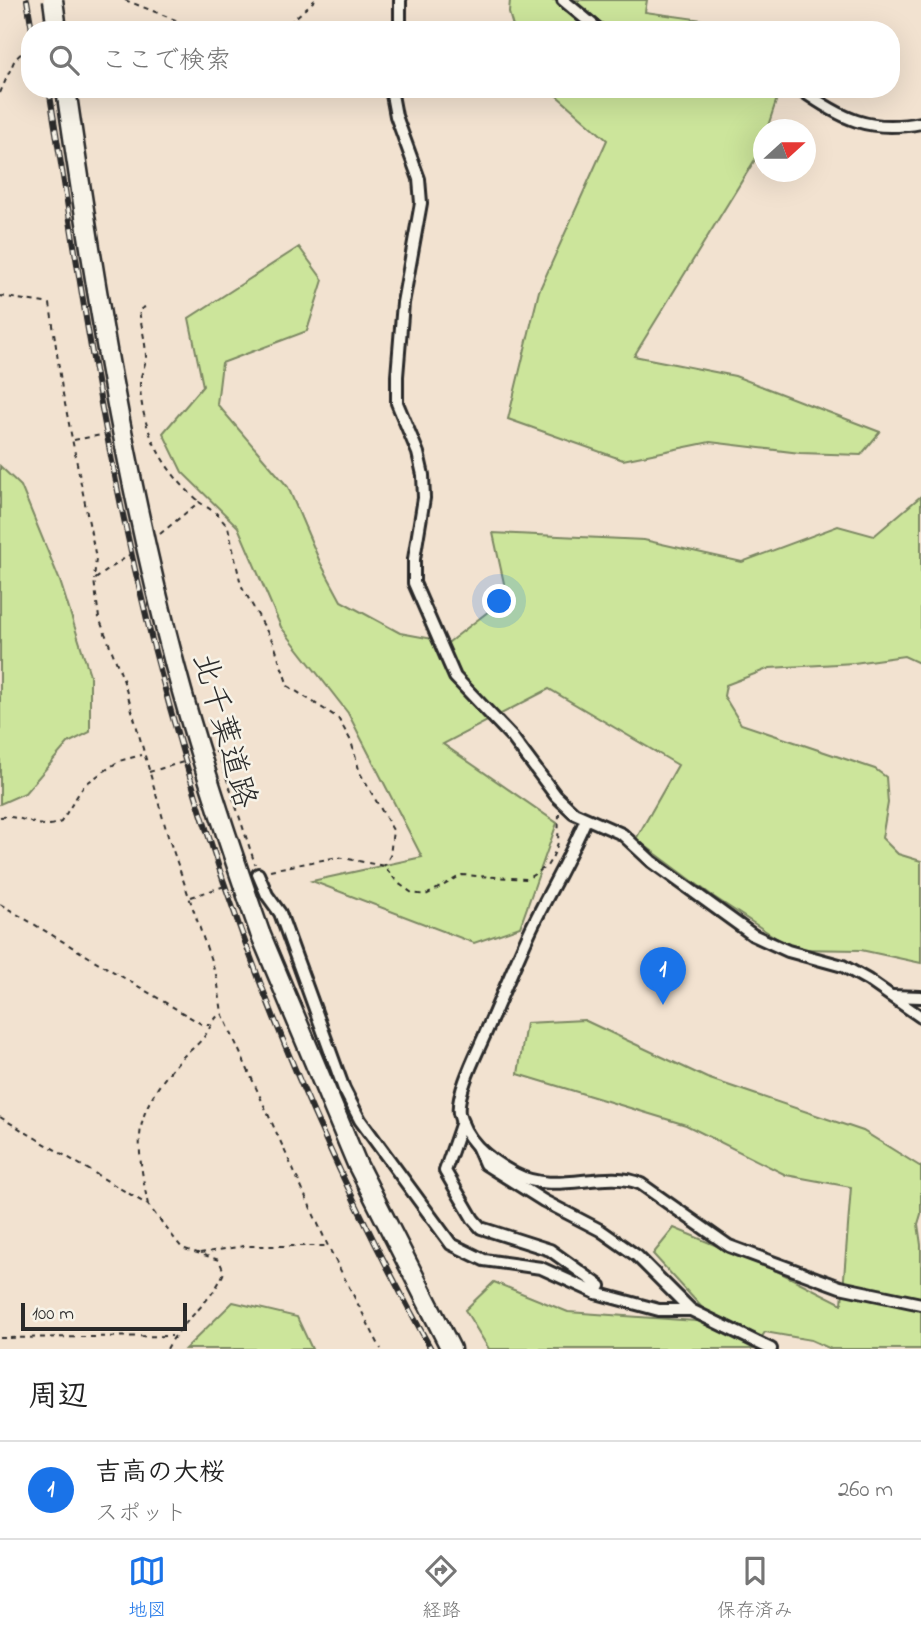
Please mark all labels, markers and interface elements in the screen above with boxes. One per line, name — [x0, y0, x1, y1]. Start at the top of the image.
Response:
search box — [21, 21, 900, 98]
icon: search — [45, 41, 83, 79]
text: ここで検索 — [101, 43, 231, 81]
north arrow — [753, 119, 816, 182]
your location — [482, 584, 516, 618]
street label: 北千葉道路 — [178, 648, 267, 814]
pin: 1 — [640, 947, 686, 1005]
scale bar — [21, 1300, 187, 1332]
text: 100 m — [32, 1301, 74, 1328]
text: 周辺 — [28, 1376, 88, 1420]
text: 吉高の大桜 — [95, 1455, 225, 1493]
text: 1 — [47, 1474, 55, 1507]
text: 260 m — [838, 1474, 893, 1507]
text: スポット — [95, 1498, 187, 1531]
tab: 地図 — [128, 1552, 166, 1625]
tab: 経路 — [422, 1552, 461, 1625]
tab: 保存済み — [717, 1552, 793, 1625]

